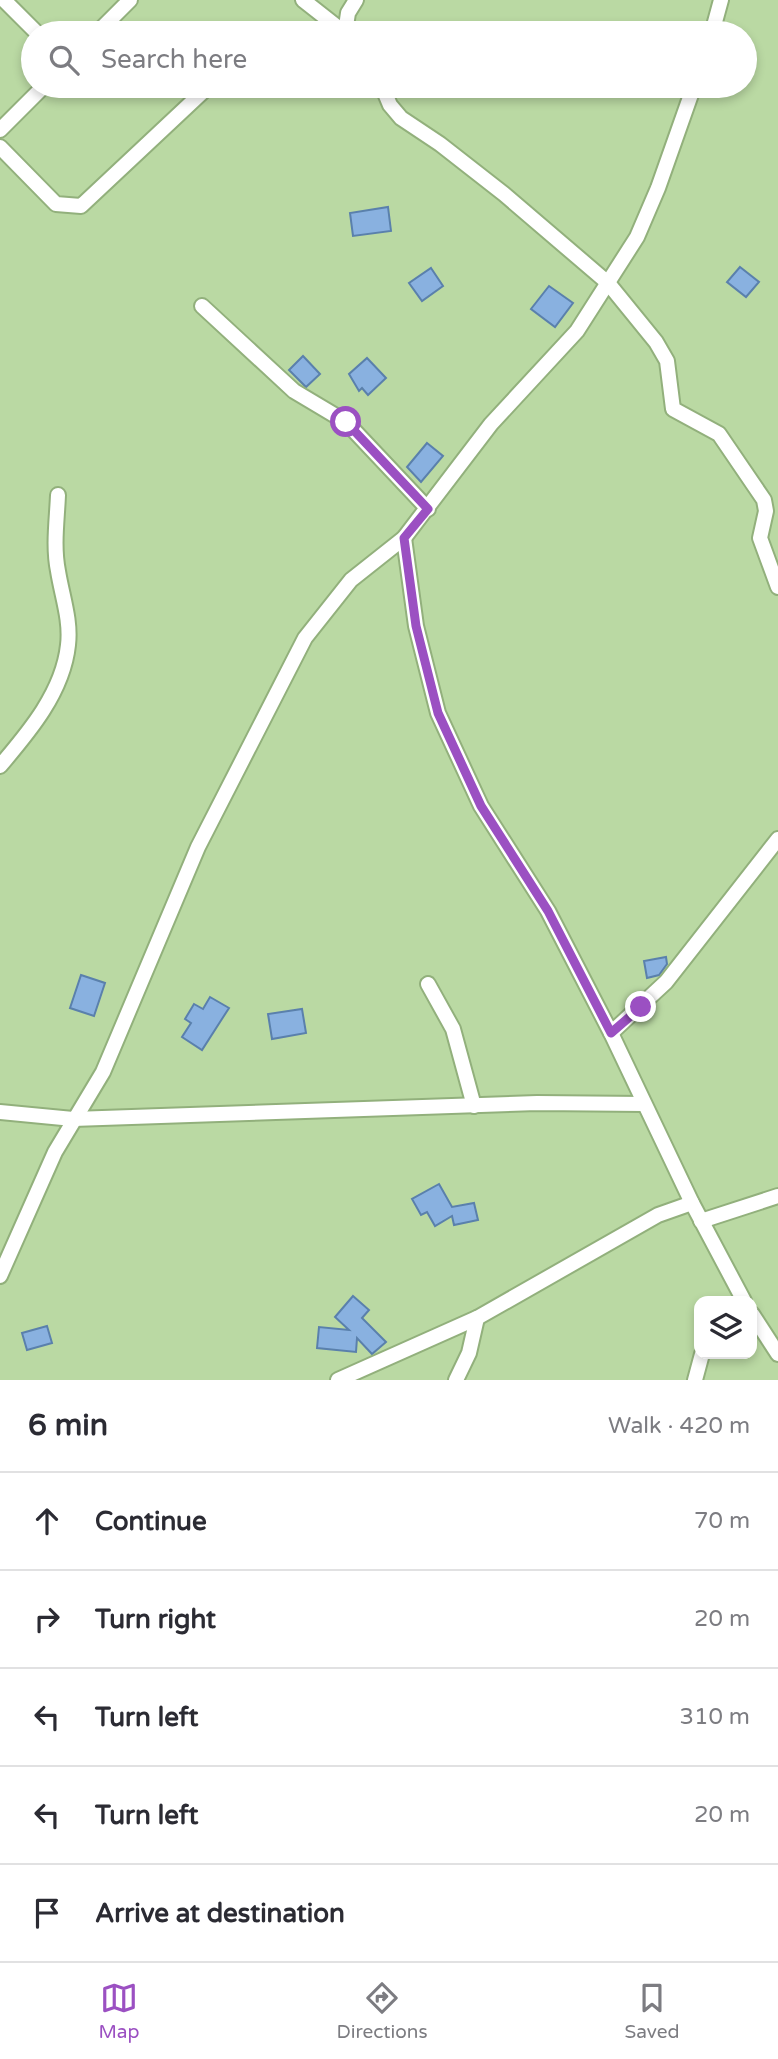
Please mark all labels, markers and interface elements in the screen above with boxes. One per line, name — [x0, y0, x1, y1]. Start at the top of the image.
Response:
search box — [21, 21, 757, 98]
icon: search — [45, 41, 83, 79]
text: Search here — [101, 44, 247, 75]
route start — [330, 406, 361, 437]
route end — [625, 991, 656, 1022]
map controls — [694, 1296, 757, 1359]
button: layers — [694, 1296, 757, 1359]
text: 6 min — [28, 1407, 108, 1444]
text: Walk · 420 m — [608, 1412, 750, 1440]
icon: ahead — [28, 1502, 66, 1540]
text: Continue — [95, 1506, 207, 1537]
text: 70 m — [694, 1507, 750, 1535]
icon: right — [28, 1600, 66, 1638]
text: Turn right — [95, 1604, 216, 1635]
text: 20 m — [694, 1605, 750, 1633]
icon: left — [28, 1698, 66, 1736]
text: Turn left — [95, 1702, 198, 1733]
text: 310 m — [680, 1703, 750, 1731]
icon: left — [28, 1796, 66, 1834]
text: Turn left — [95, 1800, 198, 1831]
text: 20 m — [694, 1801, 750, 1829]
icon: arrive — [28, 1894, 66, 1932]
text: Arrive at destination — [95, 1898, 345, 1929]
tab: Map — [99, 1979, 140, 2043]
tab: Directions — [337, 1979, 428, 2043]
tab: Saved — [625, 1979, 679, 2043]

